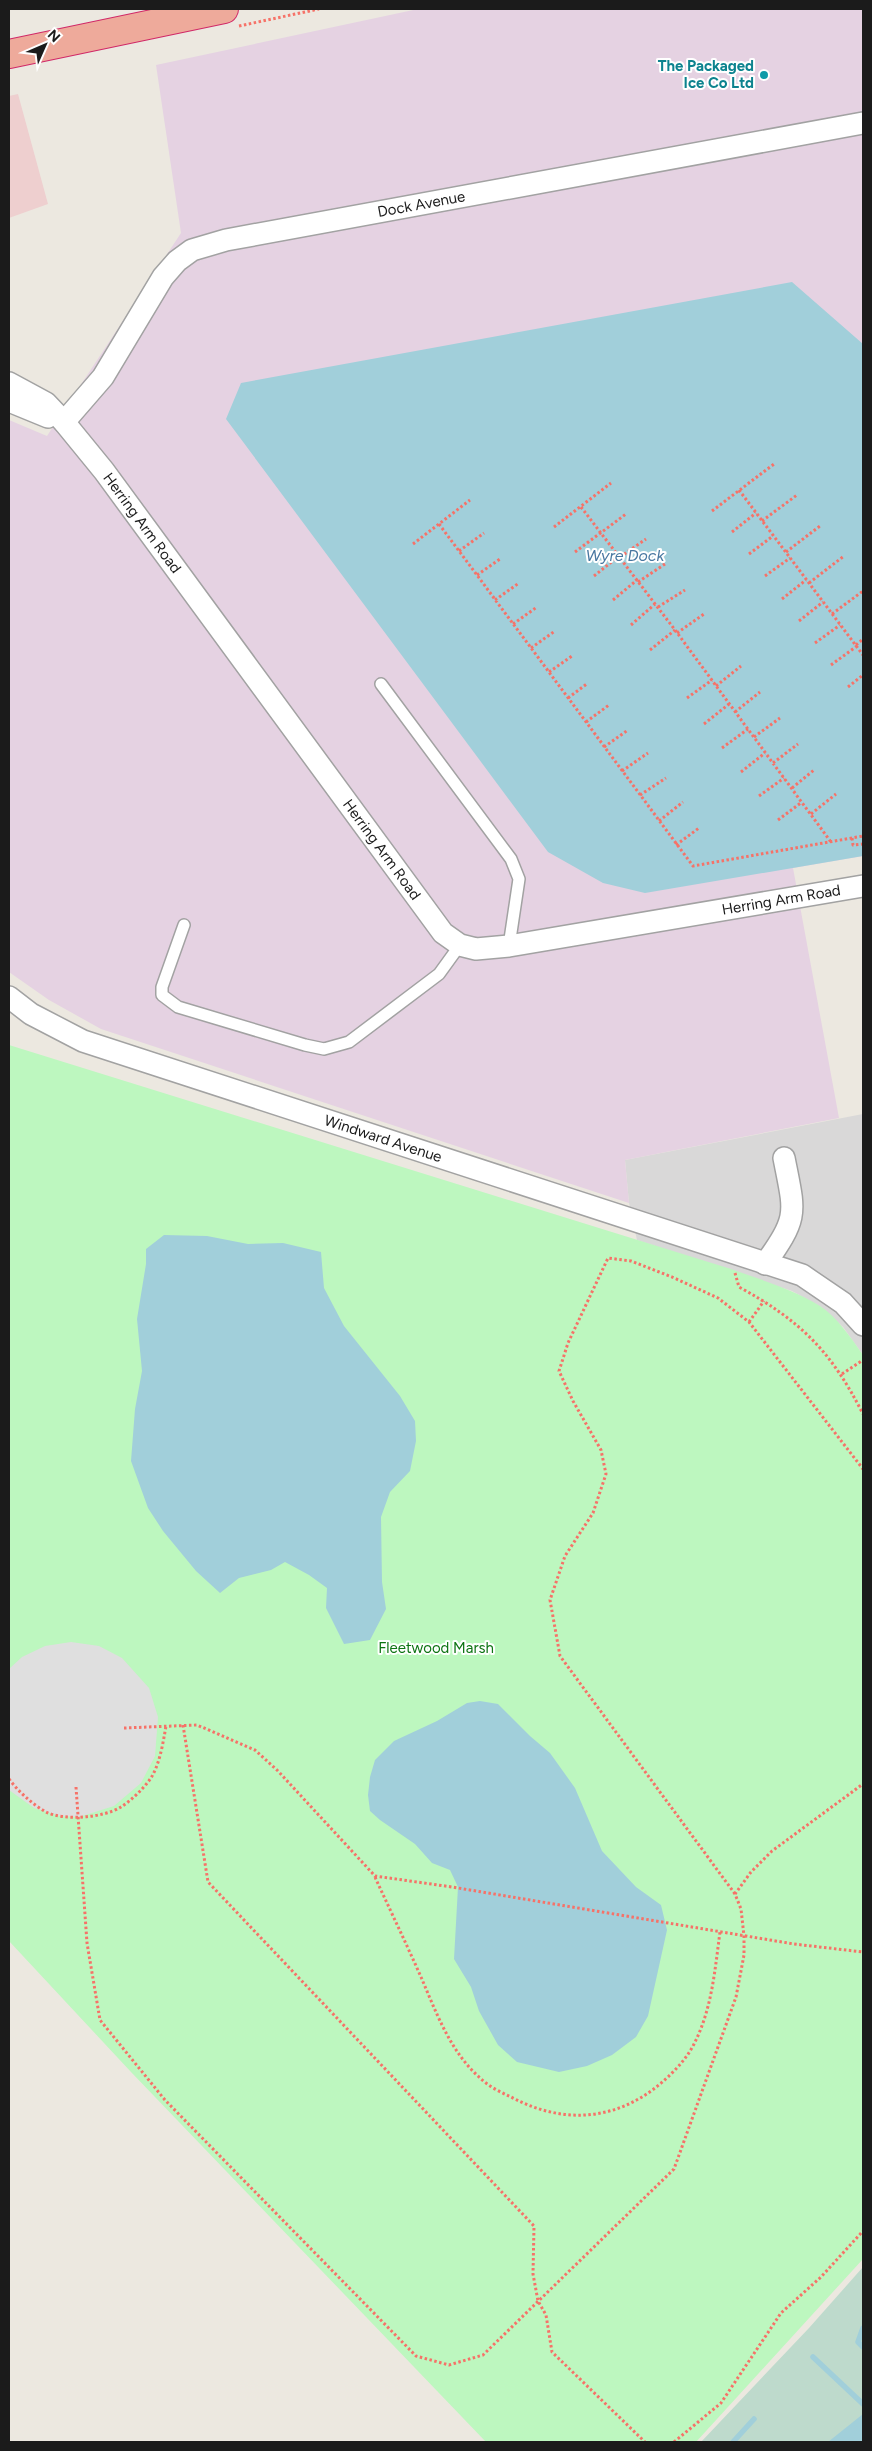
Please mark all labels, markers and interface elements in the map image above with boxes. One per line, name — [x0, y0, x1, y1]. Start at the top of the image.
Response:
north arrow — [20, 20, 70, 70]
text: N — [44, 26, 64, 46]
place label: The Packaged Ice Co Ltd — [658, 57, 754, 92]
marker: The Packaged Ice Co Ltd — [758, 69, 770, 81]
street label: Dock Avenue — [376, 187, 467, 221]
street label: Herring Arm Road — [99, 469, 185, 577]
water label: Wyre Dock — [586, 546, 666, 565]
street label: Herring Arm Road — [339, 796, 425, 903]
street label: Herring Arm Road — [720, 881, 842, 919]
street label: Windward Avenue — [322, 1111, 444, 1166]
park label: Fleetwood Marsh — [378, 1639, 494, 1657]

